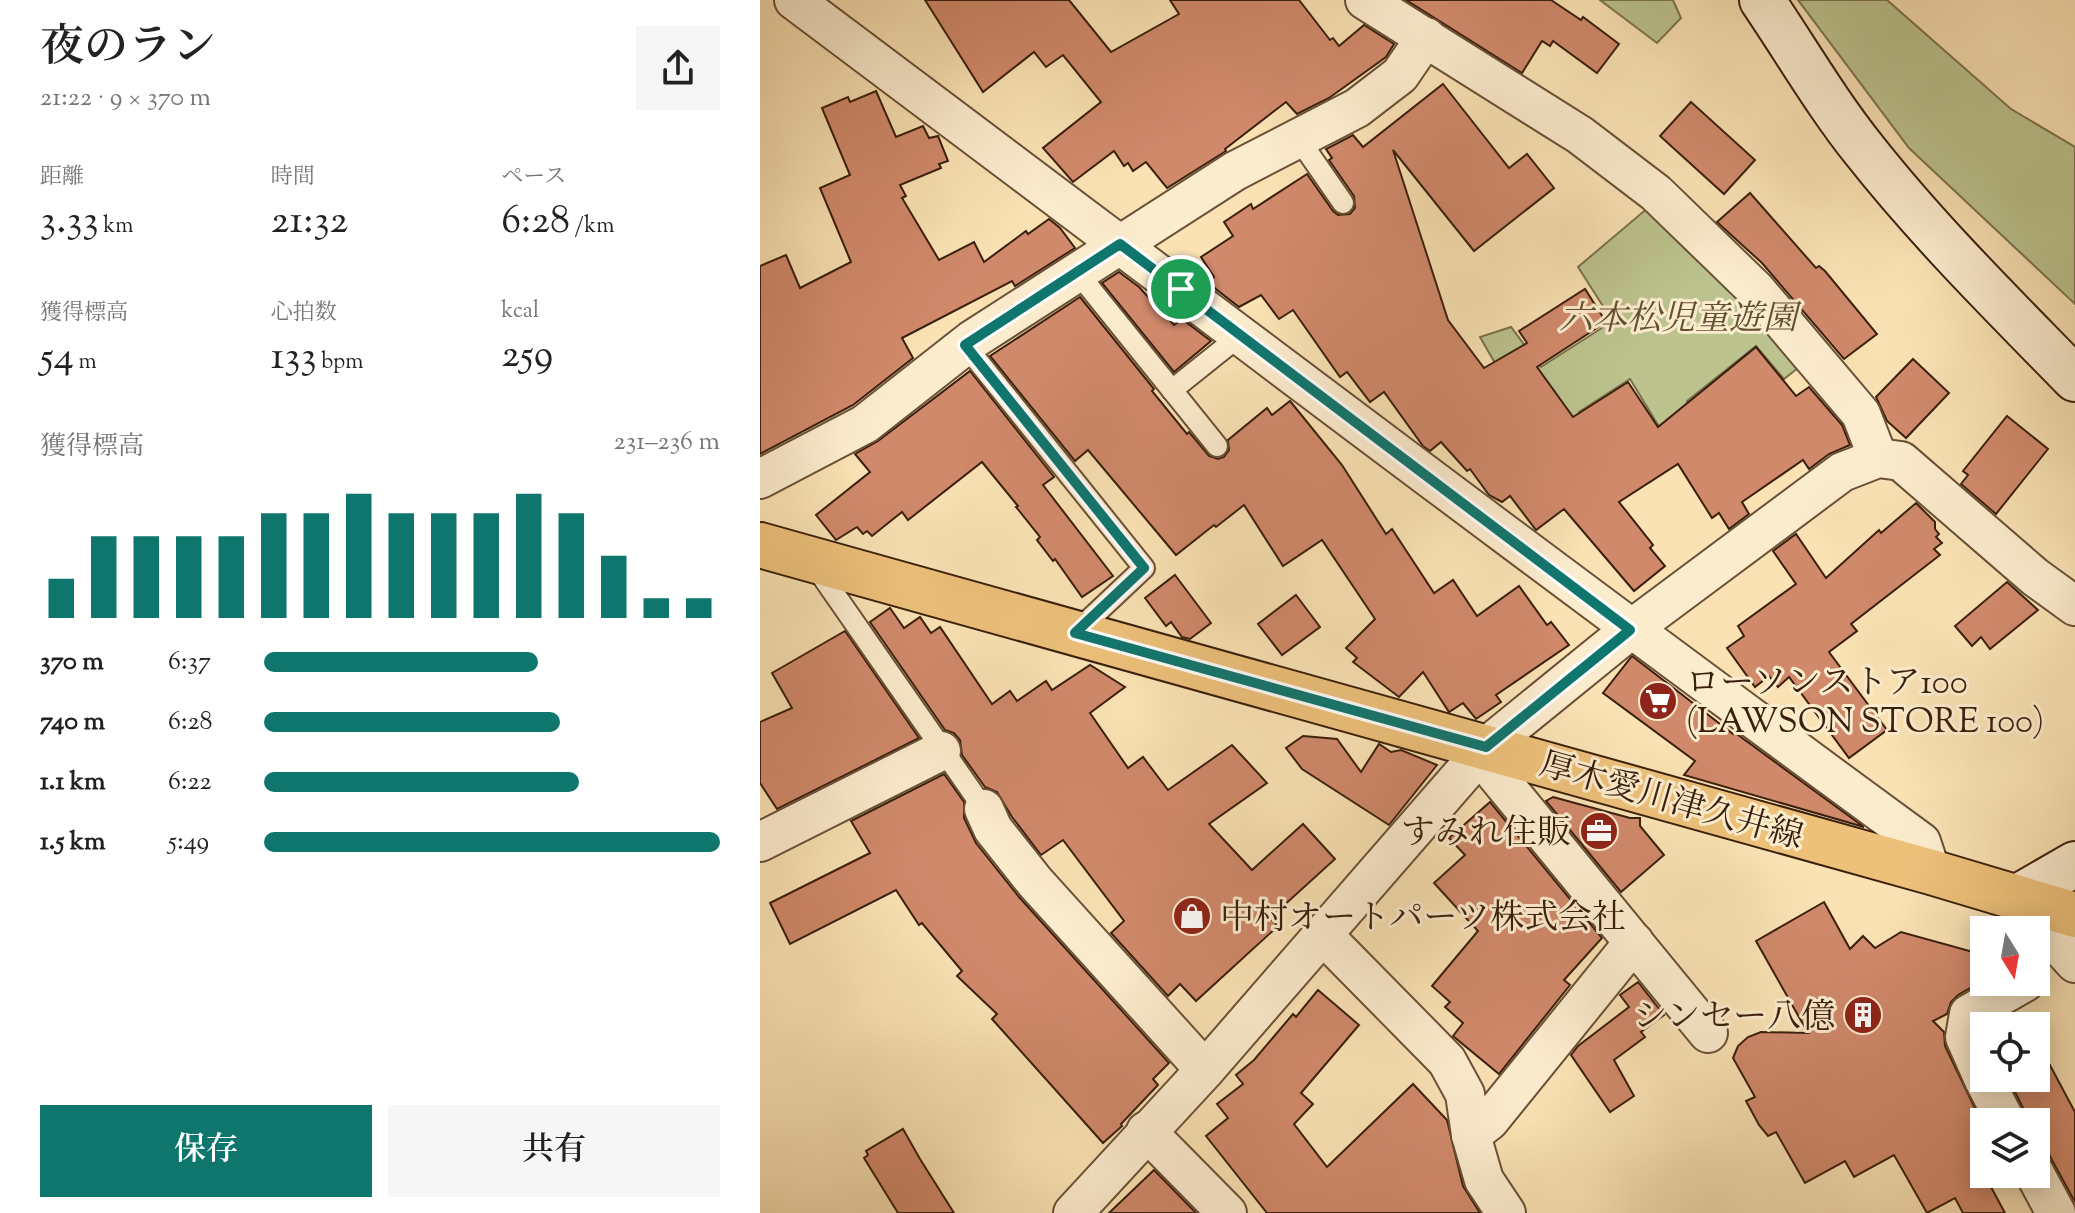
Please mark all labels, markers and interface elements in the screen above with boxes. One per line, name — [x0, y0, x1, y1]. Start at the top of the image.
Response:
text: 夜のラン — [40, 18, 216, 81]
button: share — [636, 26, 720, 110]
text: 21:22 · 9 × 370 m — [40, 80, 211, 117]
text: 距離 — [40, 162, 84, 194]
text: 時間 — [271, 162, 315, 194]
text: ペース — [501, 162, 566, 194]
text: 3.33 — [40, 194, 99, 251]
text: 21:32 — [271, 194, 348, 251]
text: 6:28 — [501, 194, 570, 251]
text: km — [99, 211, 133, 243]
text: /km — [570, 211, 614, 243]
pin — [1147, 255, 1215, 323]
icon: arrive — [1159, 267, 1203, 311]
text: kcal — [501, 296, 539, 328]
park label: 六本松児童遊園 — [1559, 296, 1802, 345]
text: 獲得標高 — [40, 298, 128, 330]
text: 心拍数 — [271, 298, 337, 330]
text: 259 — [501, 328, 553, 385]
text: 54 — [40, 330, 74, 387]
text: 133 — [271, 330, 317, 387]
text: m — [74, 347, 97, 379]
text: bpm — [317, 347, 363, 379]
text: 231–236 m — [614, 424, 720, 461]
text: 獲得標高 — [40, 429, 144, 466]
text: 370 m — [40, 644, 104, 681]
text: 6:37 — [168, 644, 211, 681]
place label: ローソンストア100 (LAWSON STORE 100) — [1686, 660, 2044, 748]
supermarket icon: ローソンストア100 (LAWSON STORE 100) — [1637, 680, 1679, 722]
text: 740 m — [40, 704, 105, 741]
text: 6:28 — [168, 704, 213, 741]
street label: 厚木愛川津久井線 — [1534, 741, 1809, 863]
text: 1.1 km — [40, 764, 105, 801]
text: 6:22 — [168, 764, 212, 801]
place label: すみれ住販 — [1401, 810, 1571, 859]
office icon: すみれ住販 — [1578, 810, 1620, 852]
text: 1.5 km — [40, 824, 106, 861]
text: 5:49 — [168, 824, 209, 861]
shop icon: 中村オートパーツ株式会社 — [1171, 895, 1213, 937]
place label: 中村オートパーツ株式会社 — [1220, 895, 1626, 944]
north arrow — [1970, 916, 2050, 996]
map controls — [1970, 916, 2050, 1188]
place label: シンセー八億 — [1633, 994, 1835, 1043]
building icon: シンセー八億 — [1842, 994, 1884, 1036]
button: locate — [1970, 1012, 2050, 1092]
button: 保存 — [40, 1105, 372, 1197]
button: 共有 — [388, 1105, 720, 1197]
button: layers — [1970, 1108, 2050, 1188]

